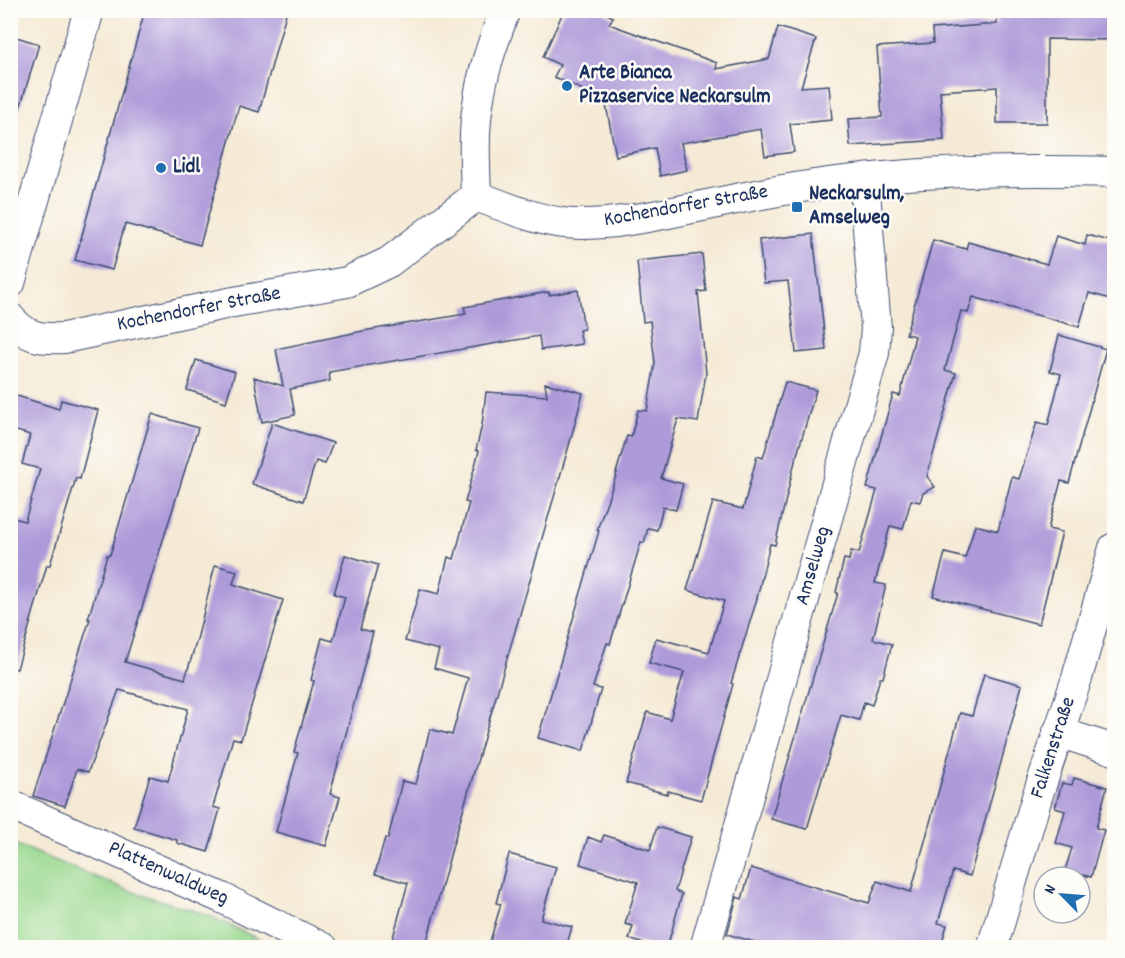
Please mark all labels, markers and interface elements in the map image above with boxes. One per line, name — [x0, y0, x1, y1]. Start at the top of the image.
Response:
place label: Arte Bianca Pizzaservice Neckarsulm — [579, 59, 771, 113]
marker: Arte Bianca Pizzaservice Neckarsulm — [560, 79, 574, 93]
place label: Lidl — [173, 153, 201, 183]
marker: Lidl — [154, 161, 168, 175]
street label: Kochendorfer Straße — [602, 178, 770, 236]
place label: Neckarsulm, Amselweg — [809, 180, 905, 234]
marker: Neckarsulm, Amselweg — [790, 200, 804, 214]
street label: Kochendorfer Straße — [115, 279, 283, 341]
street label: Amselweg — [788, 523, 840, 609]
street label: Falkenstraße — [1023, 693, 1085, 803]
street label: Plattenwaldweg — [103, 834, 233, 914]
north arrow — [1032, 865, 1092, 925]
text: N — [1039, 881, 1063, 898]

